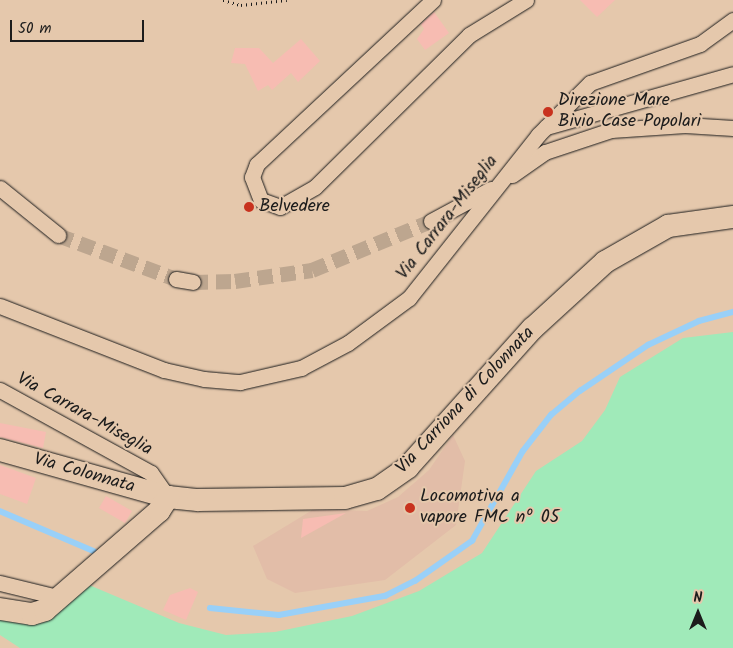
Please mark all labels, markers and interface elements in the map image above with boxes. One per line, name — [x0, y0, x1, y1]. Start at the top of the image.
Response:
scale bar — [12, 10, 146, 42]
text: 50 m — [18, 17, 52, 41]
place label: Direzione Mare Bivio Case Popolari — [558, 91, 701, 134]
marker: Direzione Mare Bivio Case Popolari — [542, 106, 554, 118]
street label: Via Carrara-Miseglia — [393, 152, 503, 284]
place label: Belvedere — [259, 196, 330, 218]
marker: Belvedere — [243, 201, 255, 213]
street label: Via Carriona di Colonnata — [392, 323, 540, 479]
street label: Via Carrara-Miseglia — [12, 369, 156, 461]
street label: Via Colonnata — [31, 449, 137, 499]
place label: Locomotiva a vapore FMC nº 05 — [420, 487, 559, 530]
marker: Locomotiva a vapore FMC nº 05 — [404, 502, 416, 514]
text: N — [694, 587, 702, 609]
north arrow — [673, 588, 723, 638]

